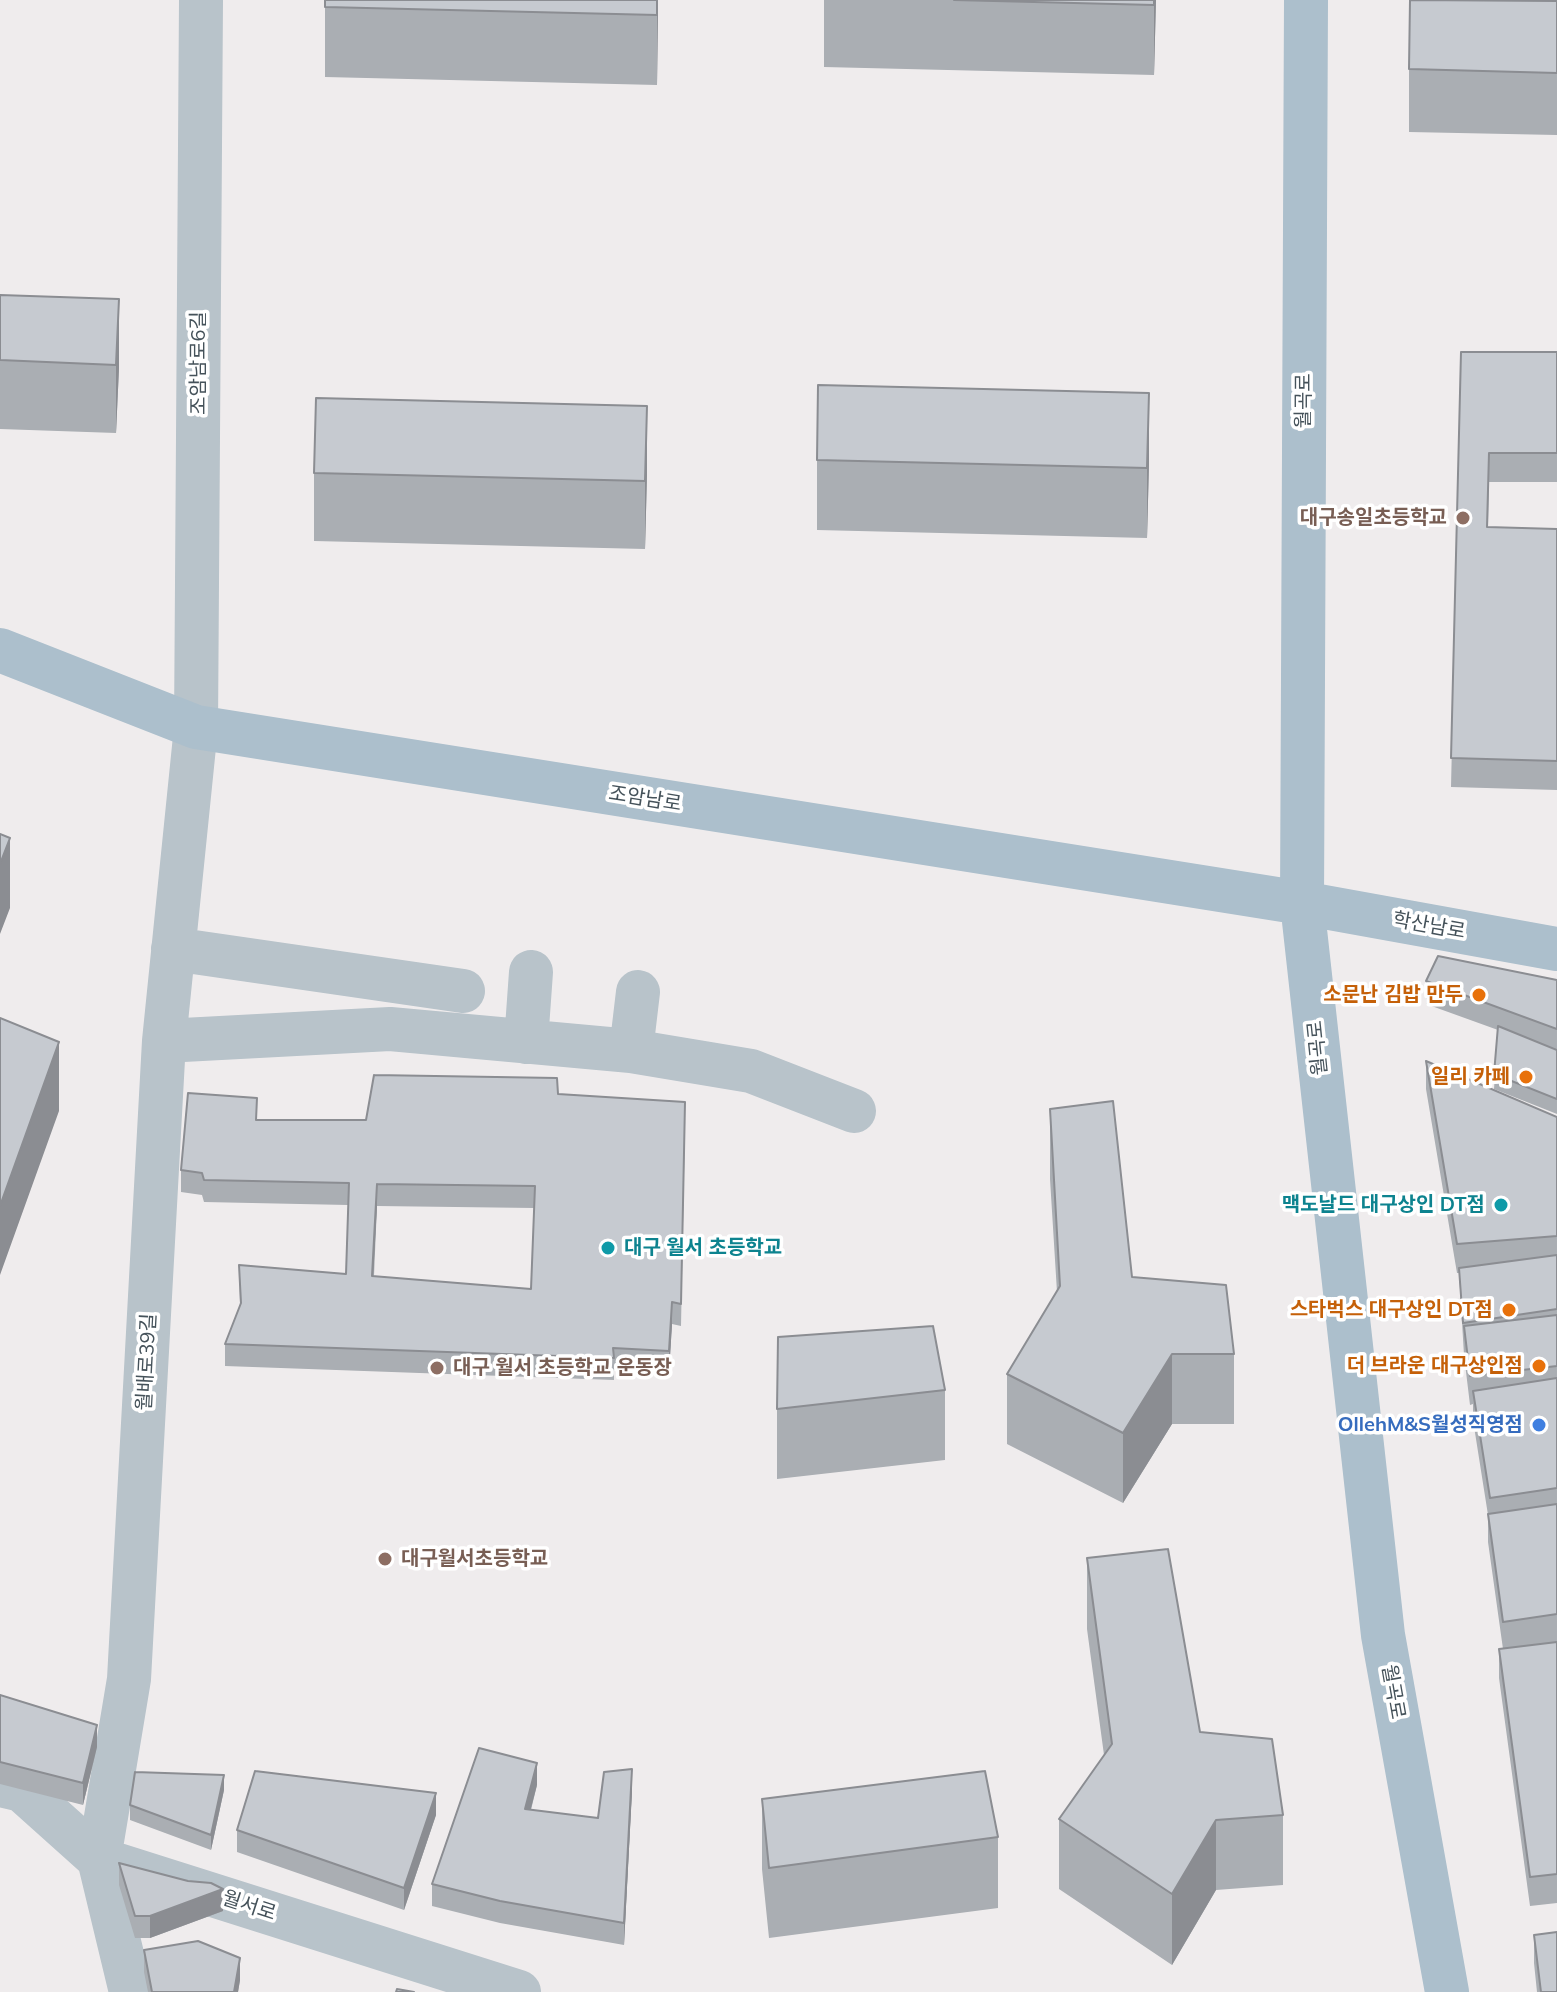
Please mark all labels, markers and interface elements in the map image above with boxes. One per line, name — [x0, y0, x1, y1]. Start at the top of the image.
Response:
street label: 조암남로6길 — [187, 311, 211, 415]
street label: 월곡로 — [1292, 373, 1316, 429]
place label: 대구송일초등학교 — [1300, 506, 1447, 530]
marker: 대구송일초등학교 — [1454, 509, 1472, 527]
street label: 조암남로 — [607, 781, 683, 817]
street label: 학산남로 — [1391, 908, 1467, 944]
place label: 소문난 김밥 만두 — [1323, 983, 1463, 1007]
marker: 소문난 김밥 만두 — [1470, 986, 1488, 1004]
street label: 월곡로 — [1303, 1019, 1333, 1077]
place label: 일리 카페 — [1431, 1065, 1510, 1089]
marker: 일리 카페 — [1517, 1068, 1535, 1086]
place label: 맥도날드 대구상인 DT점 — [1282, 1193, 1485, 1217]
marker: 맥도날드 대구상인 DT점 — [1492, 1196, 1510, 1214]
place label: 대구 월서 초등학교 — [624, 1236, 782, 1260]
marker: 대구 월서 초등학교 — [599, 1239, 617, 1257]
place label: 스타벅스 대구상인 DT점 — [1290, 1298, 1493, 1322]
marker: 스타벅스 대구상인 DT점 — [1500, 1301, 1518, 1319]
street label: 월배로39길 — [132, 1313, 162, 1411]
place label: 더 브라운 대구상인점 — [1346, 1354, 1523, 1378]
place label: 대구 월서 초등학교 운동장 — [453, 1356, 672, 1380]
marker: 더 브라운 대구상인점 — [1530, 1357, 1548, 1375]
marker: 대구 월서 초등학교 운동장 — [428, 1359, 446, 1377]
place label: OllehM&S월성직영점 — [1338, 1413, 1523, 1437]
marker: OllehM&S월성직영점 — [1530, 1416, 1548, 1434]
place label: 대구월서초등학교 — [401, 1547, 548, 1571]
marker: 대구월서초등학교 — [376, 1550, 394, 1568]
street label: 월곡로 — [1376, 1663, 1410, 1721]
street label: 월서로 — [219, 1886, 279, 1926]

